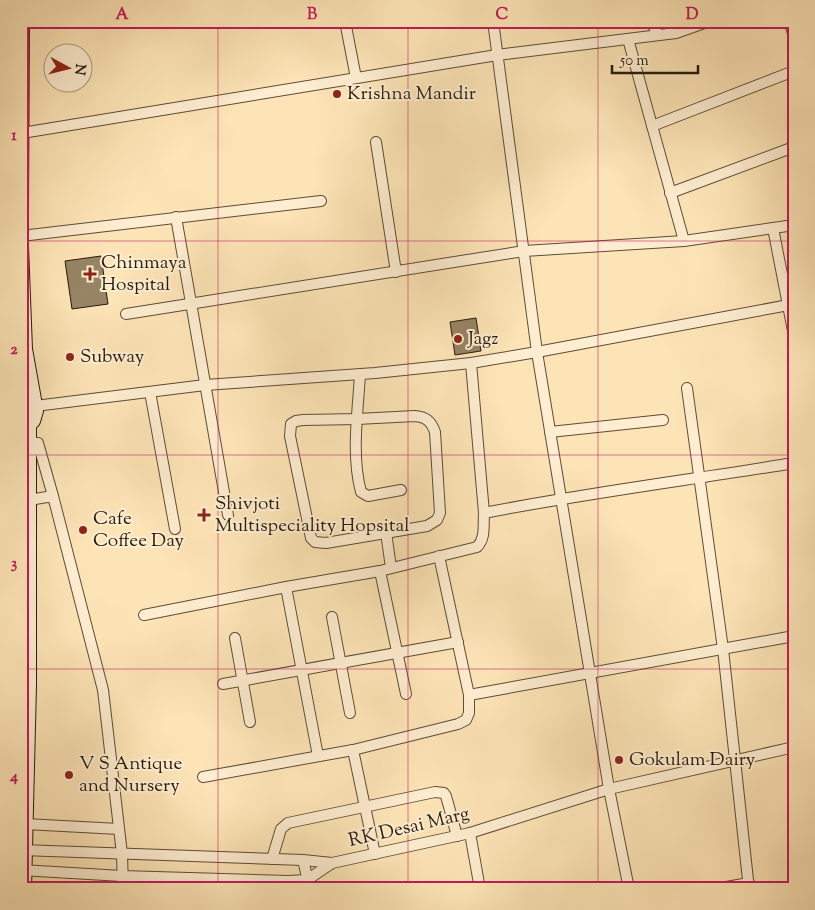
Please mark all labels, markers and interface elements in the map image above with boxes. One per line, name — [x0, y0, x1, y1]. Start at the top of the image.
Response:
text: A — [116, 4, 129, 27]
text: B — [307, 4, 317, 27]
text: C — [496, 4, 509, 27]
text: D — [686, 4, 699, 27]
north arrow — [42, 42, 92, 92]
scale bar — [612, 42, 699, 74]
text: 50 m — [619, 51, 649, 72]
text: N — [68, 63, 90, 76]
place label: Krishna Mandir — [347, 81, 476, 108]
marker: Krishna Mandir — [331, 88, 343, 100]
text: 1 — [11, 125, 17, 148]
place label: Chinmaya Hospital — [101, 250, 187, 299]
marker: Chinmaya Hospital — [83, 267, 97, 281]
place label: Jagz — [467, 326, 498, 353]
marker: Jagz — [452, 333, 464, 345]
text: 2 — [10, 339, 18, 362]
place label: Subway — [80, 344, 145, 371]
marker: Subway — [64, 351, 76, 363]
place label: Shivjoti Multispeciality Hopsital — [215, 491, 409, 540]
place label: Cafe Coffee Day — [93, 506, 185, 555]
marker: Shivjoti Multispeciality Hopsital — [197, 508, 211, 522]
marker: Cafe Coffee Day — [77, 524, 89, 536]
text: 3 — [11, 553, 18, 576]
place label: Gokulam Dairy — [629, 747, 756, 774]
place label: V S Antique and Nursery — [79, 751, 182, 800]
marker: Gokulam Dairy — [613, 754, 625, 766]
text: 4 — [9, 766, 18, 789]
marker: V S Antique and Nursery — [63, 769, 75, 781]
street label: RK Desai Marg — [346, 801, 472, 855]

